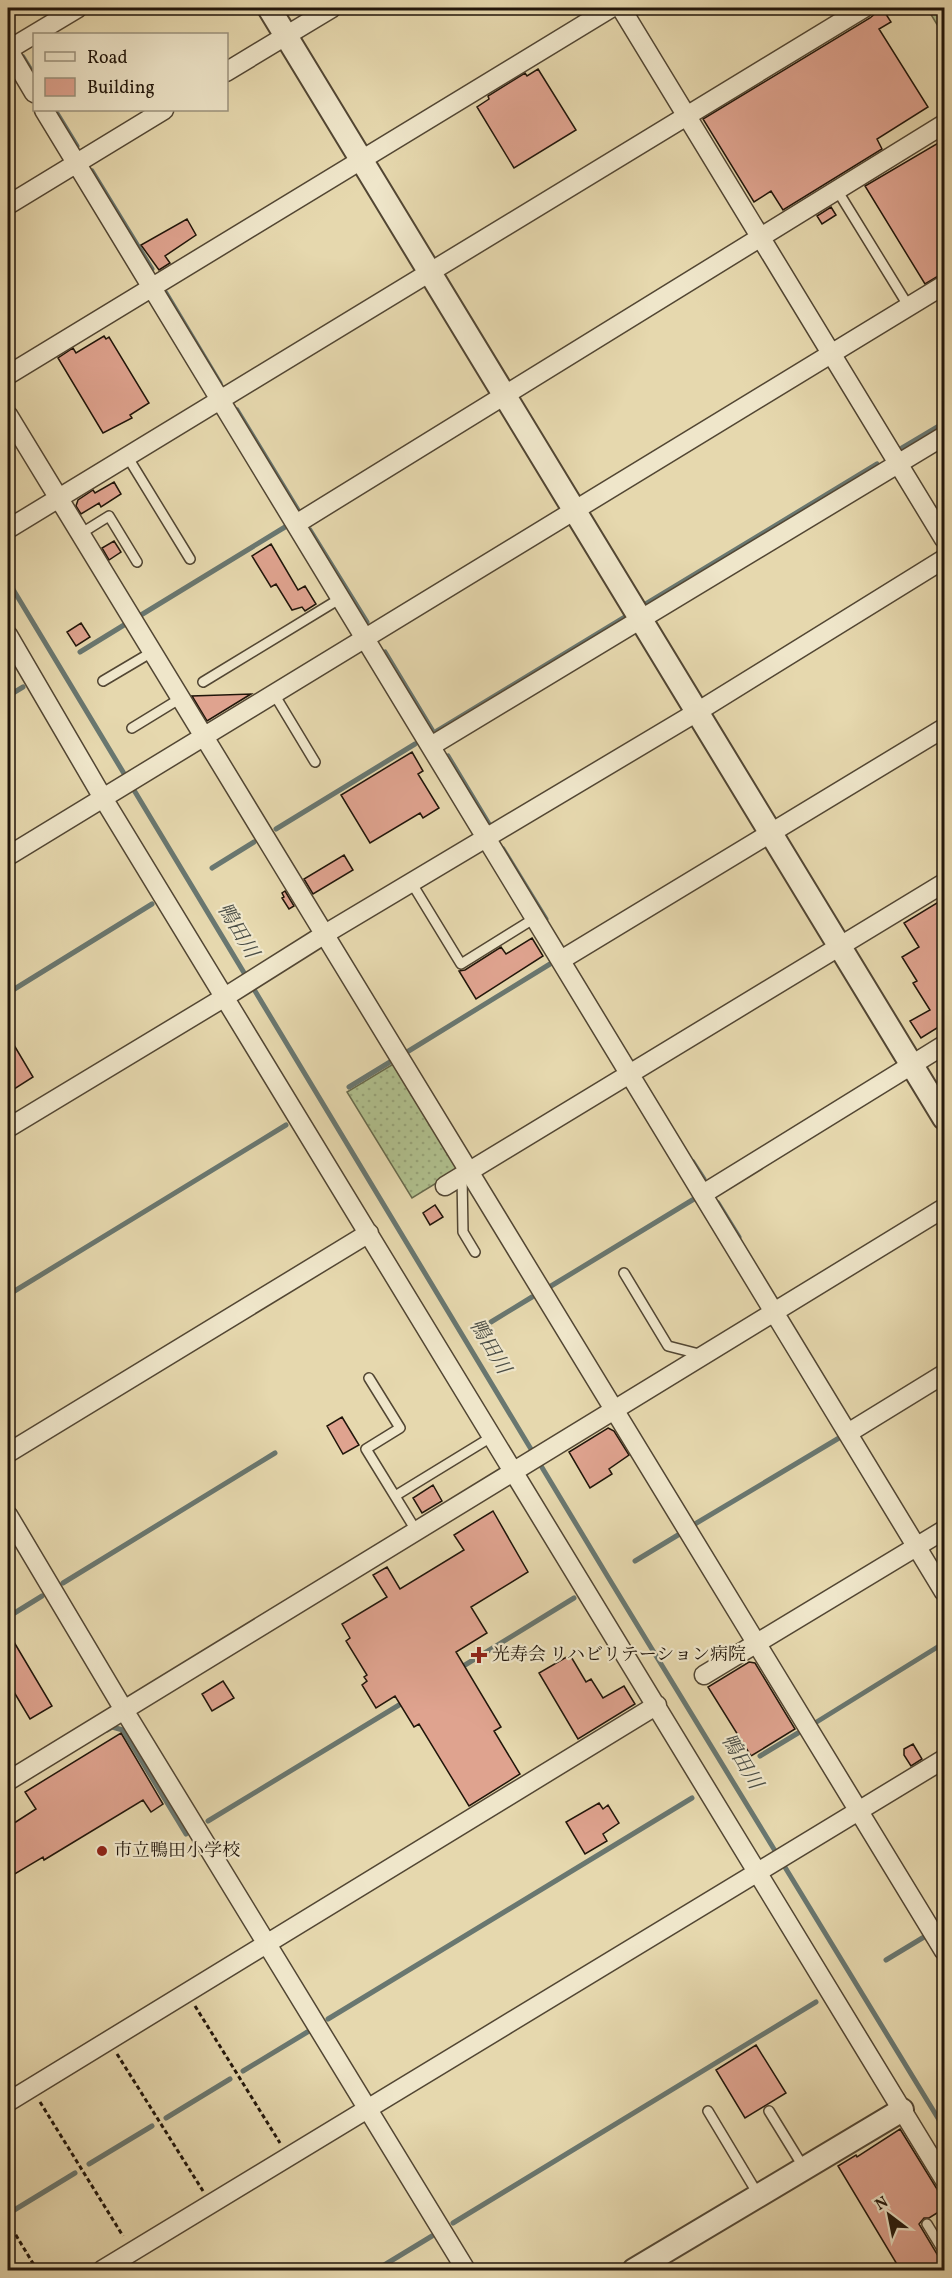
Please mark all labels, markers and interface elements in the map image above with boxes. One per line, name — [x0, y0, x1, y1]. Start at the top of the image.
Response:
legend — [33, 33, 228, 111]
text: Road — [87, 46, 128, 71]
text: Building — [87, 76, 155, 101]
water label: 鴨田川 — [210, 898, 265, 966]
water label: 鴨田川 — [462, 1314, 517, 1382]
place label: 光寿会 リハビリテーション病院 — [492, 1643, 746, 1668]
marker: 光寿会 リハビリテーション病院 — [470, 1646, 488, 1664]
water label: 鴨田川 — [714, 1729, 769, 1797]
place label: 市立鴨田小学校 — [114, 1839, 240, 1864]
marker: 市立鴨田小学校 — [95, 1844, 109, 1858]
north arrow — [859, 2185, 919, 2245]
text: N — [871, 2191, 893, 2216]

